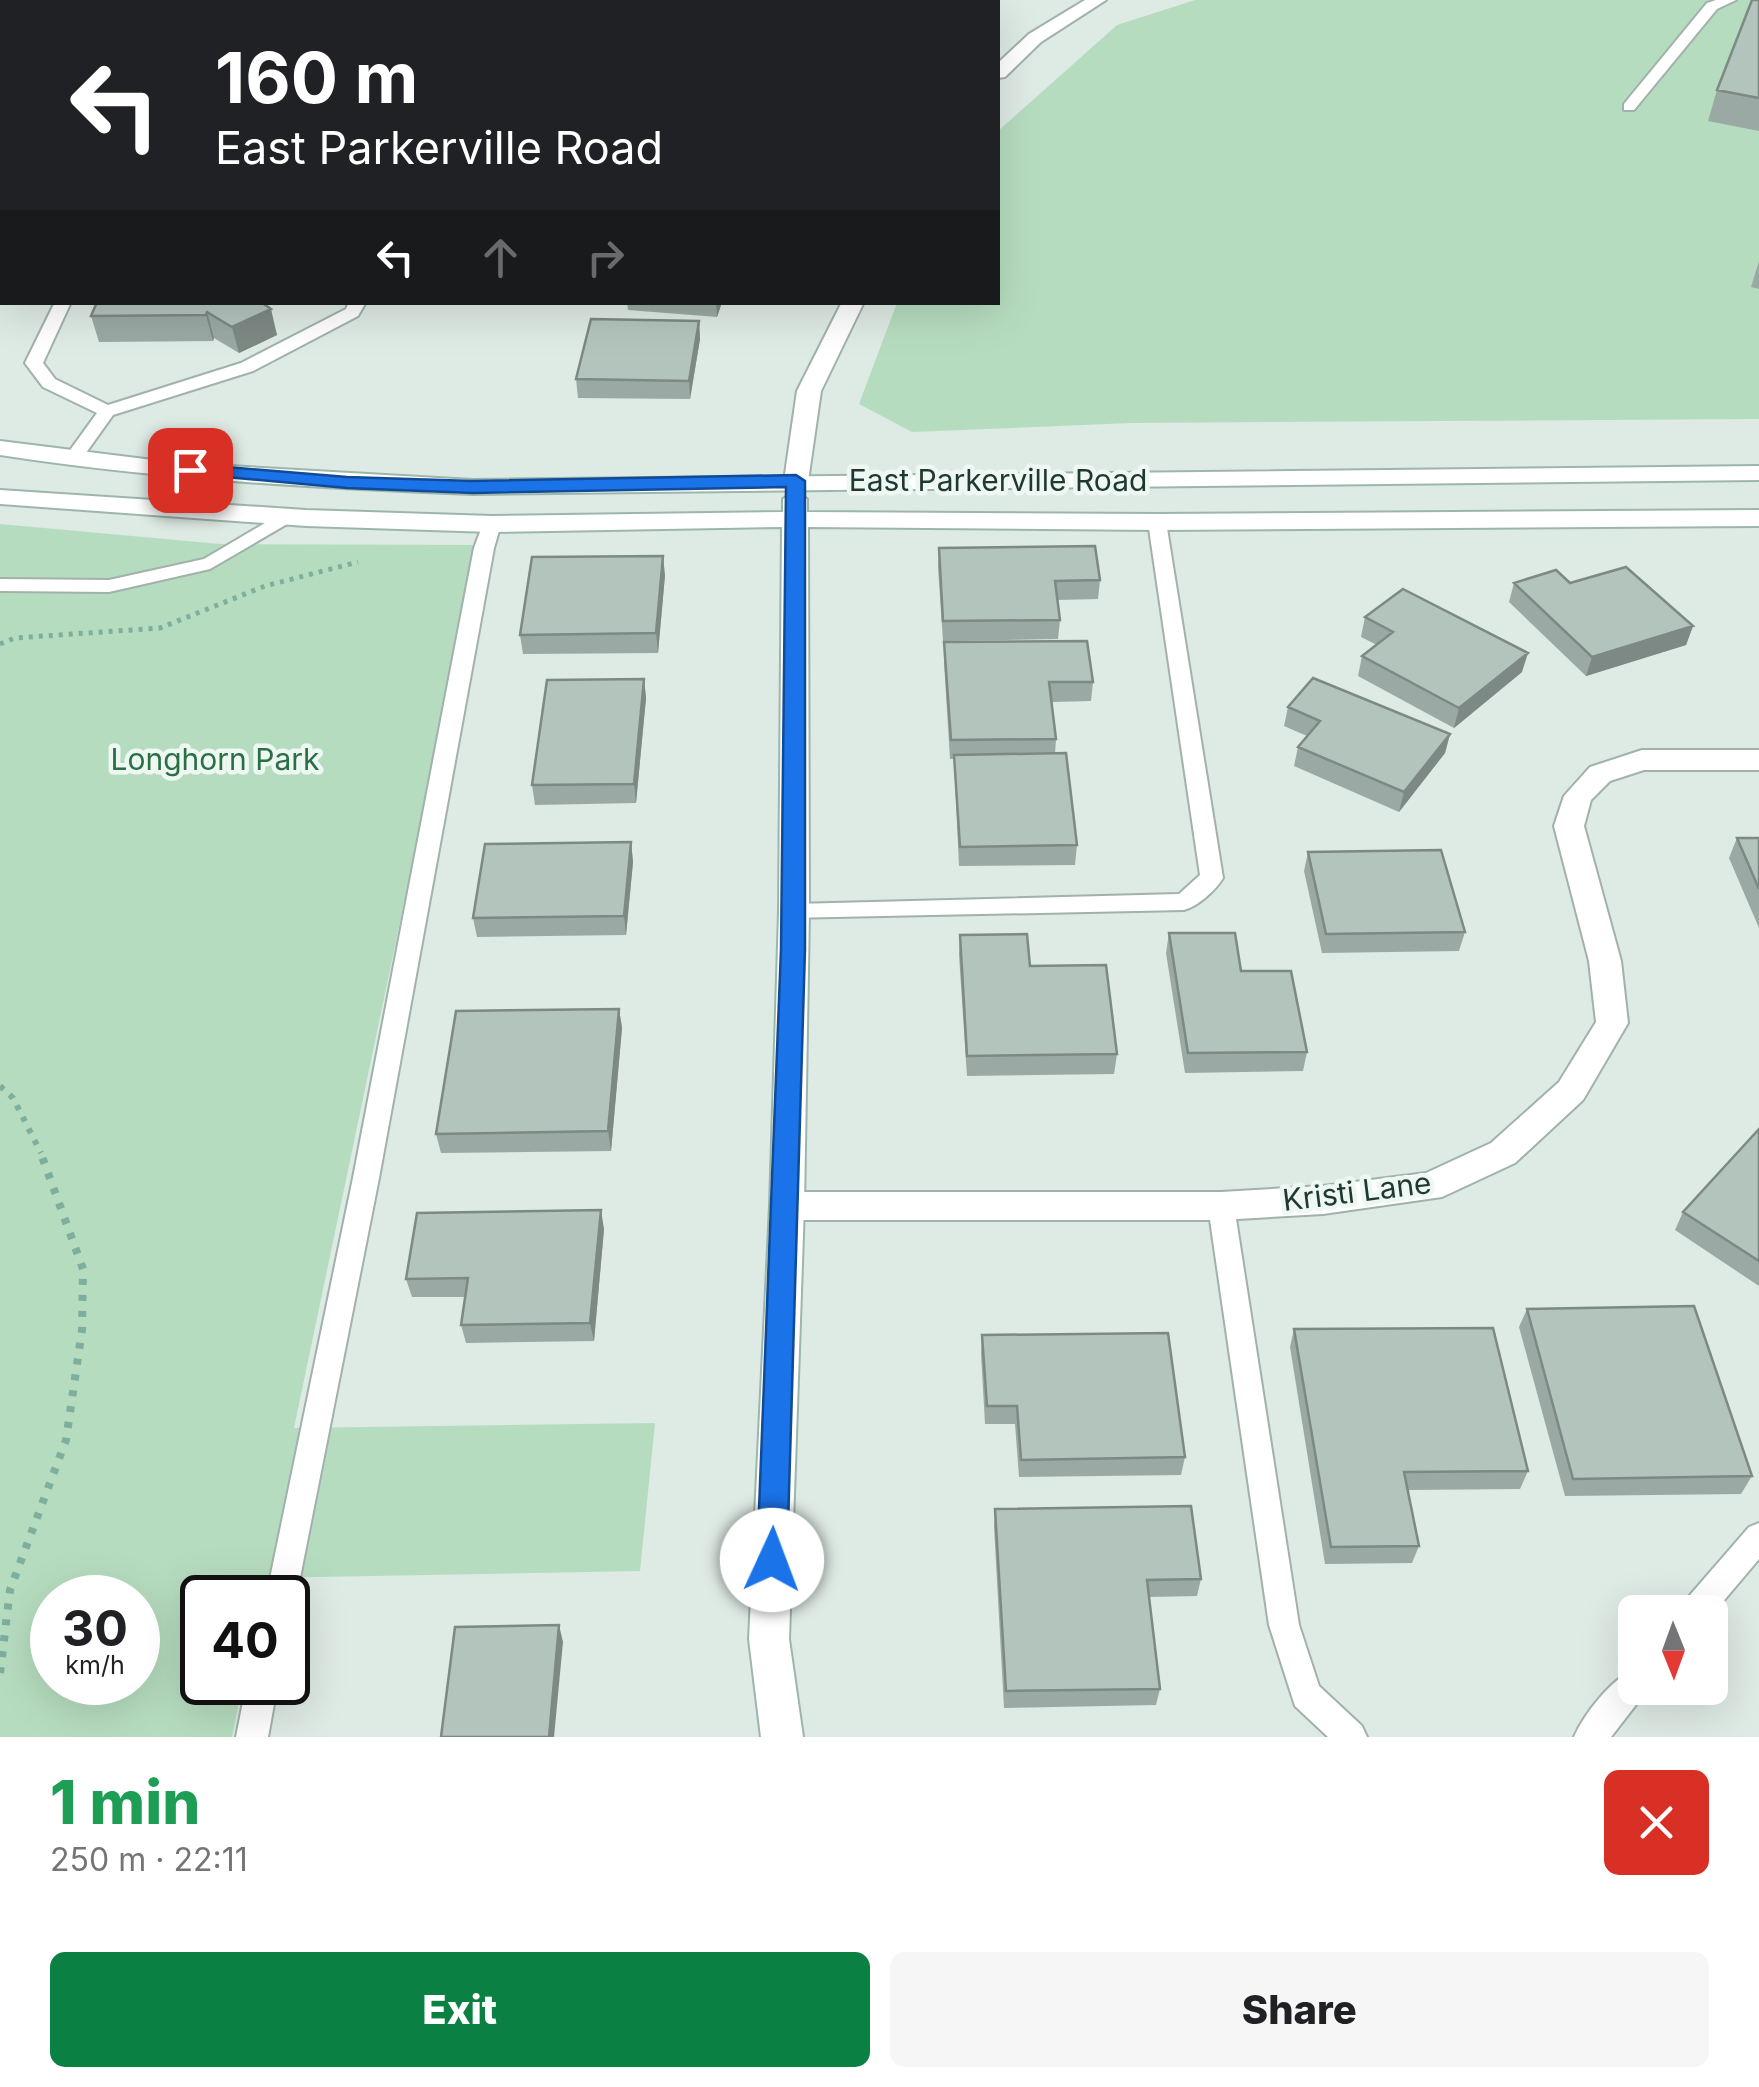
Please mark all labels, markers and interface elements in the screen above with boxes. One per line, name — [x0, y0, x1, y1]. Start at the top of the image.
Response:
text: 160 m — [215, 35, 418, 120]
icon: left — [50, 40, 180, 170]
text: East Parkerville Road — [215, 120, 663, 175]
icon: left — [368, 230, 423, 285]
icon: ahead — [473, 230, 528, 285]
icon: right — [578, 230, 633, 285]
pin — [148, 428, 233, 513]
icon: arrive — [163, 443, 218, 498]
street label: East Parkerville Road — [849, 462, 1147, 498]
park label: Longhorn Park — [111, 741, 320, 777]
street label: Kristi Lane — [1280, 1164, 1433, 1218]
position arrow — [720, 1508, 824, 1612]
speed limit sign: 40 — [180, 1575, 310, 1705]
north arrow — [1618, 1595, 1728, 1705]
map controls — [1618, 1595, 1728, 1705]
text: 30 — [62, 1598, 128, 1658]
text: km/h — [65, 1650, 125, 1680]
text: 1 min — [50, 1766, 200, 1838]
button: close — [1604, 1770, 1709, 1875]
text: 250 m · 22:11 — [50, 1840, 248, 1879]
button: Exit — [50, 1952, 870, 2067]
button: Share — [890, 1952, 1709, 2067]

